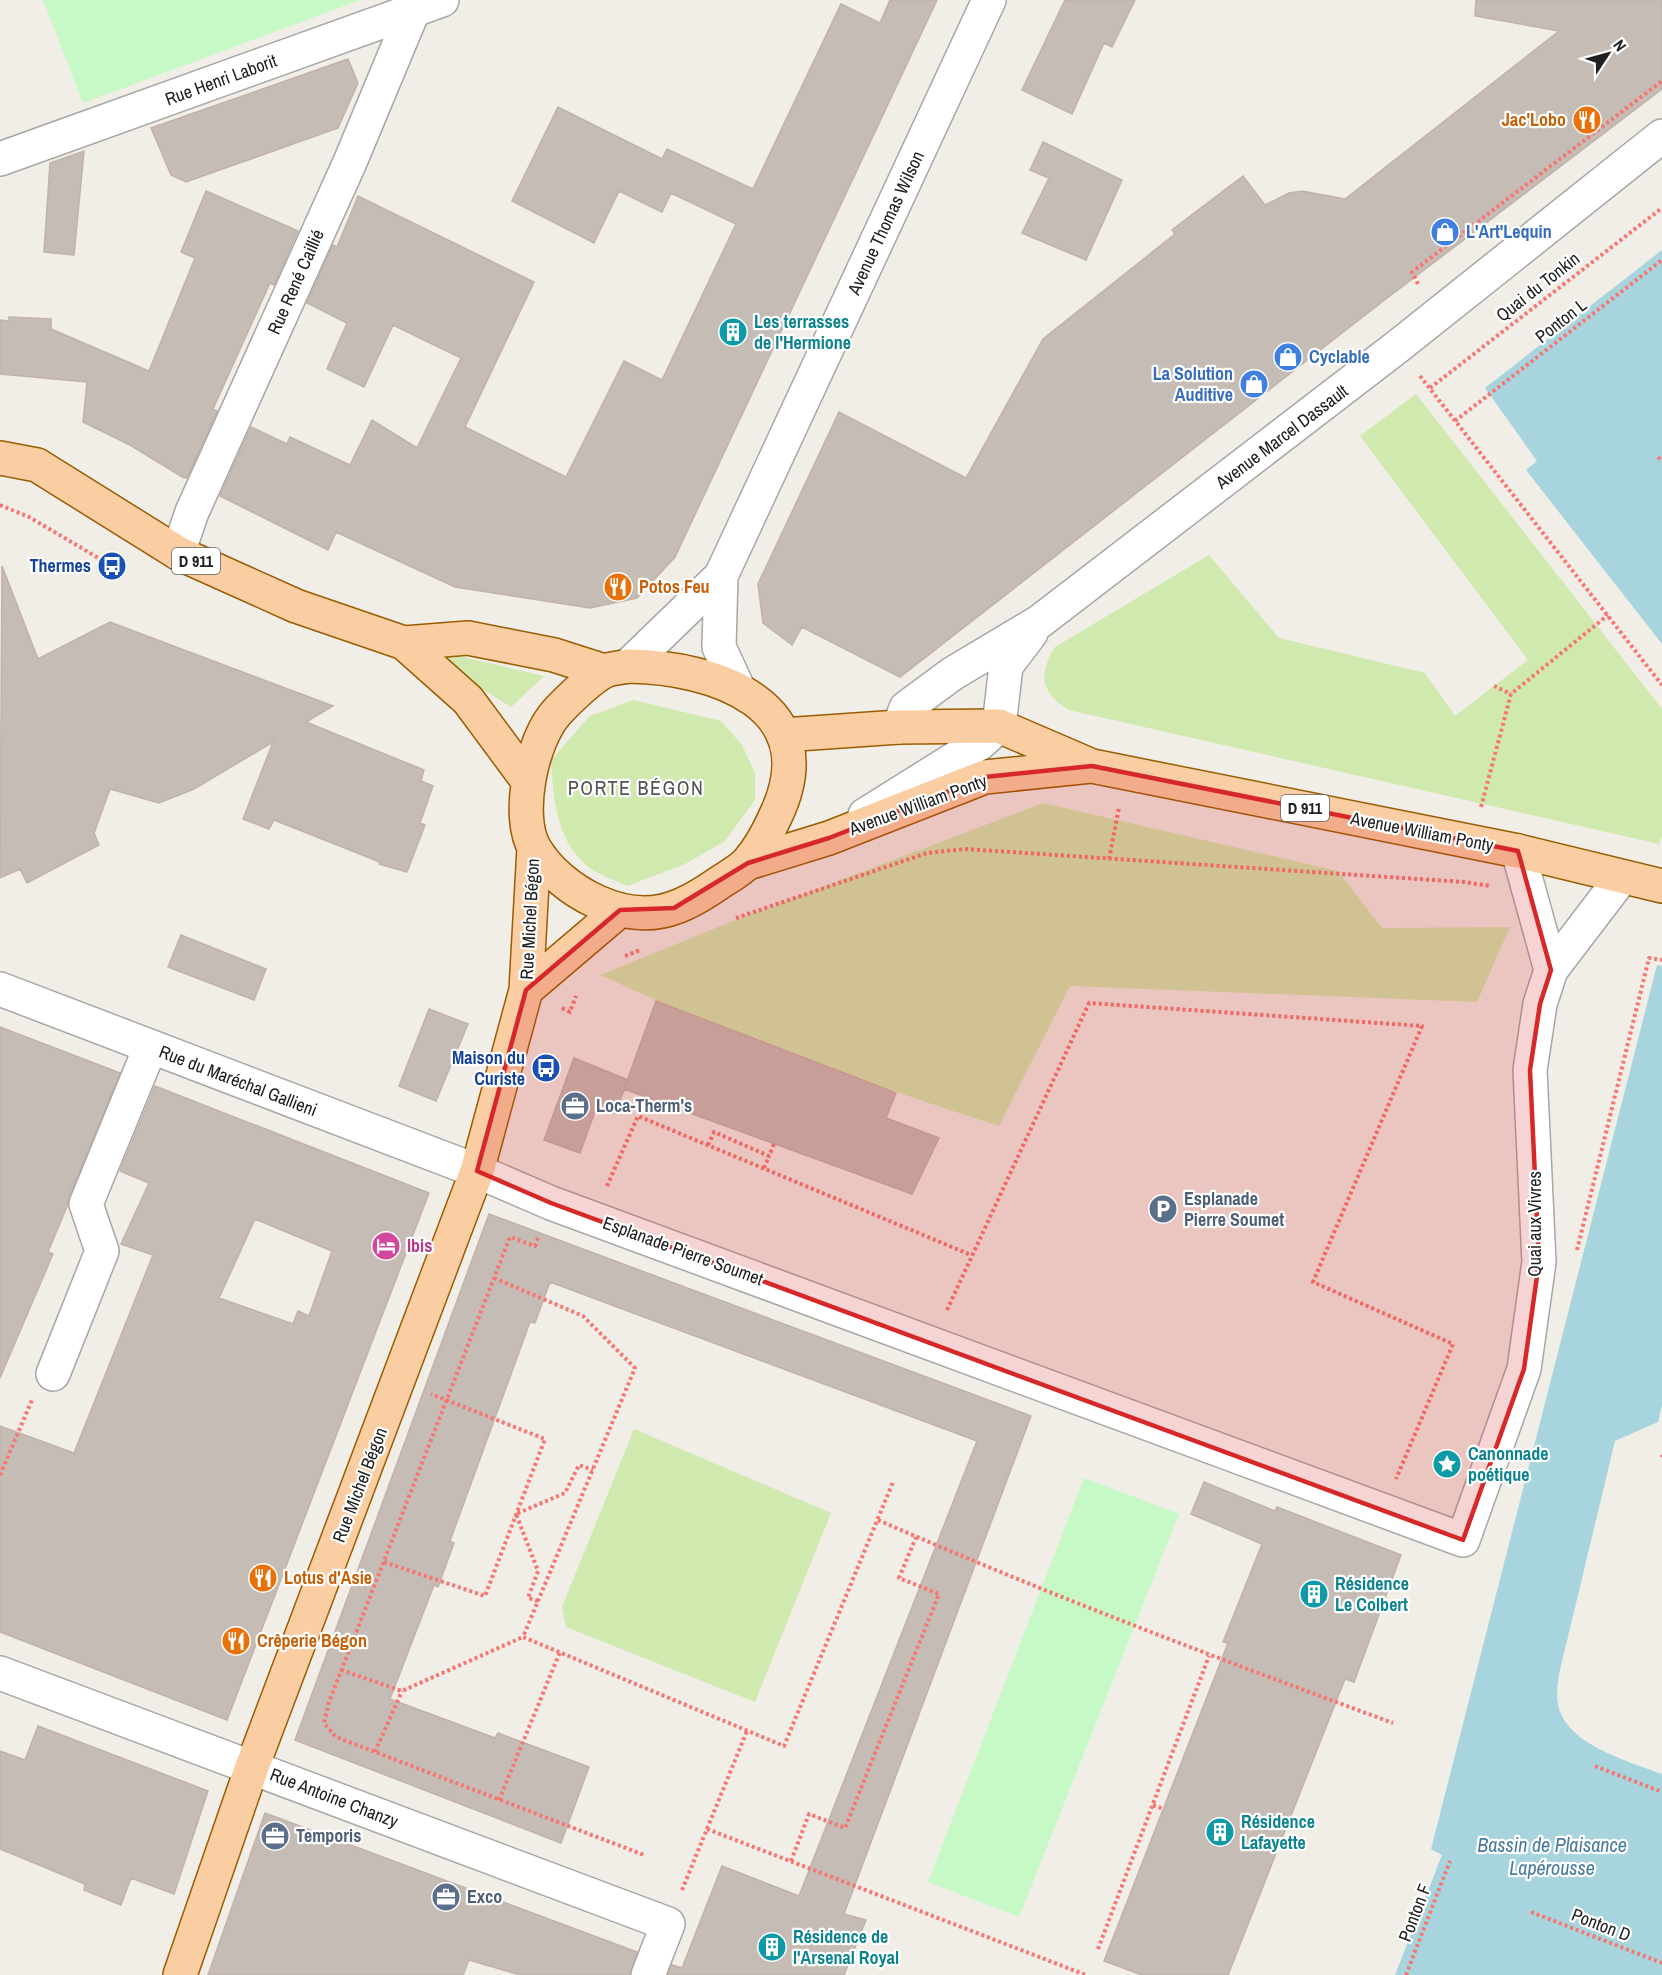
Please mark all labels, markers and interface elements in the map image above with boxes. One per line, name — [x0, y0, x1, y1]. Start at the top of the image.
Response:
north arrow — [1578, 24, 1638, 84]
text: N — [1608, 35, 1632, 55]
street label: Rue Henri Laborit — [161, 48, 280, 111]
restaurant icon: Jac'Lobo — [1571, 104, 1603, 136]
place label: Jac'Lobo — [1502, 107, 1566, 132]
street label: Avenue Thomas Wilson — [841, 147, 930, 300]
shop icon: L'Art'Lequin — [1429, 216, 1461, 248]
place label: L'Art'Lequin — [1466, 219, 1552, 244]
street label: Rue René Caillié — [261, 225, 330, 338]
street label: Quai du Tonkin — [1491, 246, 1585, 327]
street label: Ponton L — [1530, 293, 1592, 349]
place label: Les terrasses de l'Hermione — [754, 309, 851, 355]
building icon: Les terrasses de l'Hermione — [717, 316, 749, 348]
shop icon: Cyclable — [1272, 341, 1304, 373]
place label: Cyclable — [1309, 344, 1370, 369]
place label: La Solution Auditive — [1153, 361, 1233, 407]
shop icon: La Solution Auditive — [1238, 368, 1270, 400]
street label: Avenue Marcel Dassault — [1210, 379, 1353, 495]
road number: D 911 — [172, 548, 220, 574]
bus stop icon: Thermes — [96, 550, 128, 582]
place label: Thermes — [29, 553, 91, 578]
restaurant icon: Potos Feu — [602, 571, 634, 603]
place label: Potos Feu — [639, 574, 710, 599]
street label: Avenue William Ponty — [845, 768, 991, 841]
district label: PORTE BÉGON — [568, 774, 704, 801]
road number: D 911 — [1281, 795, 1329, 821]
street label: Avenue William Ponty — [1348, 805, 1496, 858]
street label: Rue Michel Bégon — [514, 858, 545, 980]
street label: Rue du Maréchal Gallieni — [156, 1039, 321, 1122]
place label: Maison du Curiste — [452, 1045, 525, 1091]
bus stop icon: Maison du Curiste — [530, 1052, 562, 1084]
office icon: Loca-Therm's — [559, 1090, 591, 1122]
place label: Loca-Therm's — [596, 1093, 692, 1118]
street label: Quai aux Vivres — [1522, 1171, 1547, 1277]
place label: Esplanade Pierre Soumet — [1184, 1186, 1284, 1232]
parking icon: Esplanade Pierre Soumet — [1147, 1193, 1179, 1225]
street label: Esplanade Pierre Soumet — [599, 1210, 767, 1291]
hotel icon: Ibis — [370, 1230, 402, 1262]
place label: Ibis — [407, 1233, 432, 1258]
street label: Rue Michel Bégon — [326, 1424, 393, 1546]
place label: Canonnade poétique — [1468, 1441, 1548, 1487]
place icon: Canonnade poétique — [1431, 1448, 1463, 1480]
restaurant icon: Lotus d'Asie — [247, 1562, 279, 1594]
place label: Lotus d'Asie — [284, 1565, 372, 1590]
place label: Résidence Le Colbert — [1335, 1571, 1409, 1617]
building icon: Résidence Le Colbert — [1298, 1578, 1330, 1610]
restaurant icon: Crêperie Bégon — [220, 1625, 252, 1657]
place label: Crêperie Bégon — [257, 1628, 367, 1653]
street label: Rue Antoine Chanzy — [266, 1762, 402, 1834]
place label: Résidence Lafayette — [1241, 1809, 1315, 1855]
building icon: Résidence Lafayette — [1204, 1816, 1236, 1848]
office icon: Temporis — [259, 1820, 291, 1852]
place label: Temporis — [296, 1823, 361, 1848]
water label: Bassin de Plaisance Lapérousse — [1477, 1831, 1627, 1881]
street label: Ponton F — [1392, 1880, 1437, 1945]
office icon: Exco — [430, 1881, 462, 1913]
place label: Exco — [467, 1884, 502, 1909]
street label: Ponton D — [1568, 1902, 1634, 1947]
place label: Résidence de l'Arsenal Royal — [793, 1924, 899, 1970]
building icon: Résidence de l'Arsenal Royal — [756, 1931, 788, 1963]

